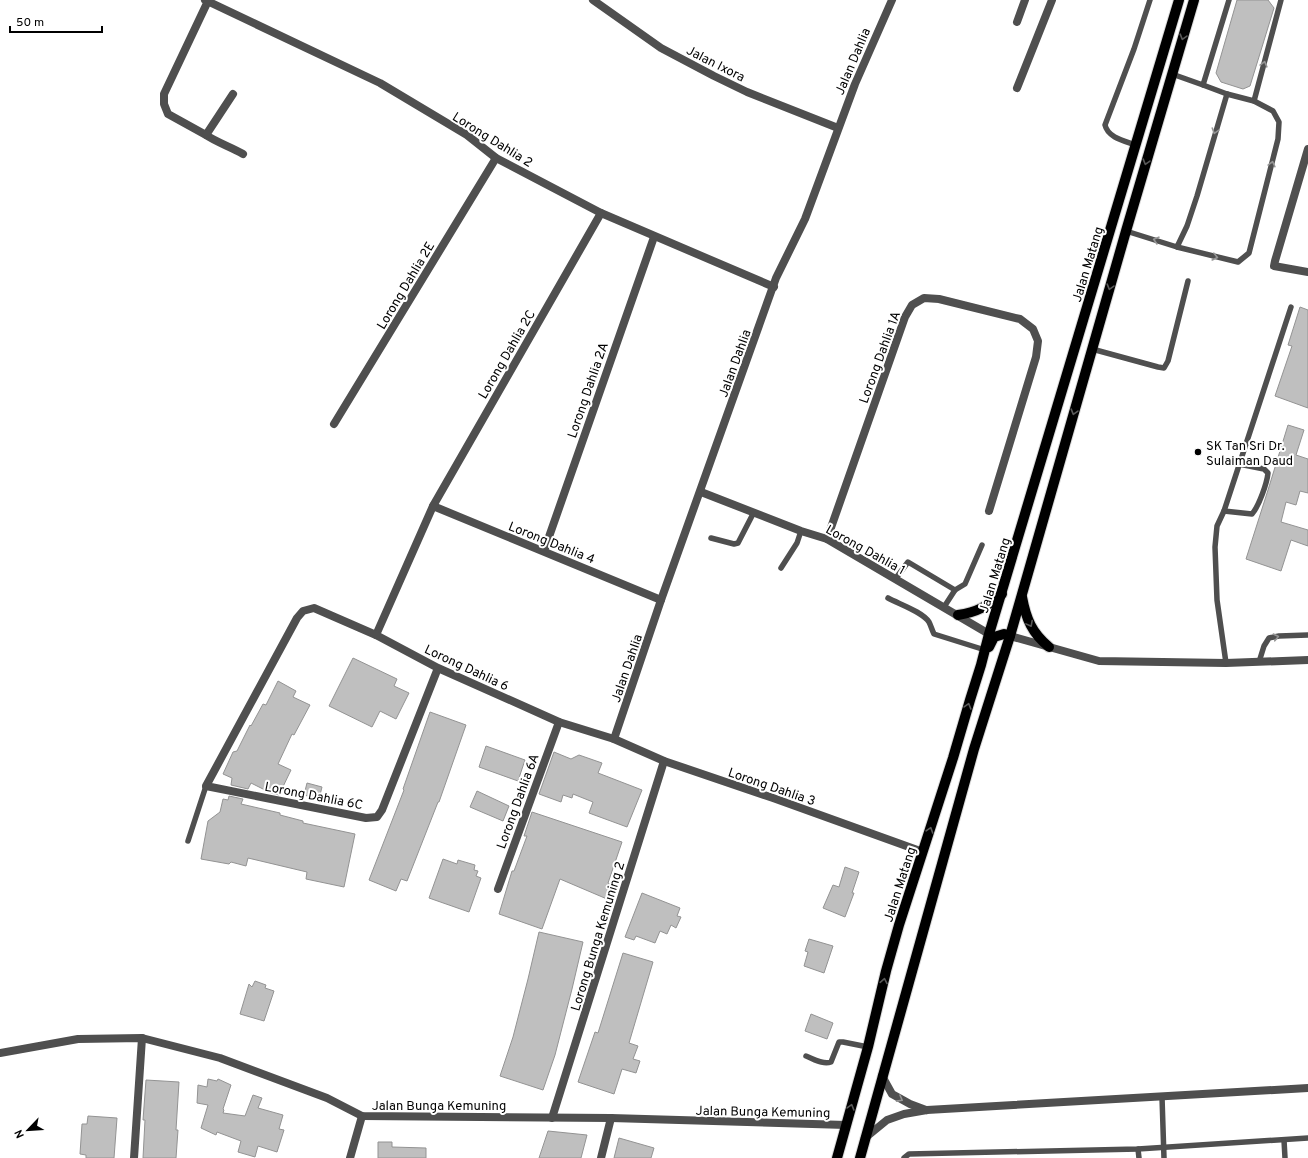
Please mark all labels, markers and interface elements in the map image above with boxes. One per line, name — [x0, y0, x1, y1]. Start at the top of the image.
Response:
scale bar — [10, 8, 102, 34]
text: 50 m — [16, 15, 44, 31]
street label: Jalan Dahlia — [833, 26, 875, 98]
one-way arrow — [1179, 34, 1188, 41]
street label: Jalan Ixora — [683, 43, 747, 86]
one-way arrow — [1260, 61, 1268, 67]
street label: Lorong Dahlia 2 — [449, 110, 535, 172]
one-way arrow — [1211, 128, 1220, 135]
one-way arrow — [1142, 158, 1151, 165]
one-way arrow — [1267, 161, 1275, 167]
street label: Jalan Matang — [1070, 225, 1108, 304]
one-way arrow — [1153, 236, 1160, 245]
street label: Lorong Dahlia 2E — [374, 239, 439, 333]
one-way arrow — [1212, 252, 1218, 260]
one-way arrow — [1106, 283, 1115, 290]
street label: Lorong Dahlia 2C — [476, 308, 540, 402]
street label: Lorong Dahlia 1A — [857, 309, 905, 406]
street label: Jalan Dahlia — [716, 328, 756, 400]
street label: Lorong Dahlia 2A — [565, 340, 613, 441]
one-way arrow — [1070, 408, 1079, 415]
place label: SK Tan Sri Dr. Sulaiman Daud — [1206, 439, 1293, 470]
marker: SK Tan Sri Dr. Sulaiman Daud — [1193, 447, 1203, 457]
street label: Lorong Dahlia 4 — [506, 519, 597, 568]
street label: Lorong Dahlia 1 — [822, 522, 908, 579]
street label: Jalan Matang — [977, 536, 1015, 615]
one-way arrow — [1025, 620, 1033, 627]
street label: Jalan Dahlia — [609, 632, 647, 705]
one-way arrow — [1273, 634, 1279, 642]
street label: Lorong Dahlia 6 — [421, 642, 511, 695]
one-way arrow — [963, 703, 972, 710]
street label: Lorong Dahlia 6A — [494, 752, 544, 851]
street label: Lorong Dahlia 3 — [725, 765, 817, 810]
street label: Lorong Dahlia 6C — [263, 780, 364, 814]
one-way arrow — [925, 827, 934, 834]
street label: Jalan Matang — [881, 845, 921, 924]
street label: Lorong Bunga Kemuning 2 — [569, 860, 629, 1013]
one-way arrow — [879, 978, 887, 984]
one-way arrow — [896, 1094, 903, 1101]
street label: Jalan Bunga Kemuning — [372, 1099, 506, 1115]
street label: Jalan Bunga Kemuning — [695, 1104, 830, 1122]
one-way arrow — [846, 1104, 855, 1111]
north arrow — [8, 1110, 48, 1150]
text: N — [12, 1127, 28, 1140]

